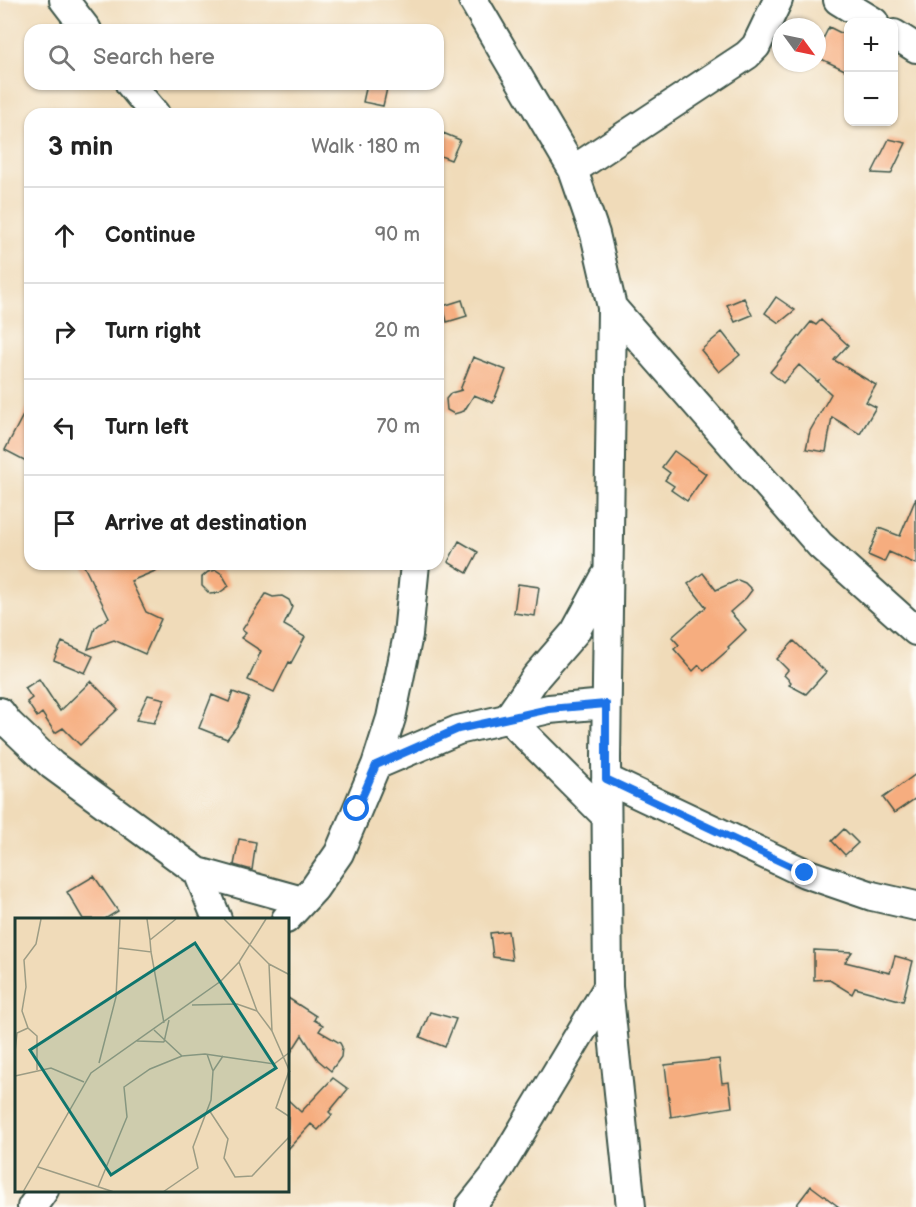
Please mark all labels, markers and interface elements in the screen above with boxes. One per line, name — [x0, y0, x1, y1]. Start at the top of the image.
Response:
north arrow — [772, 18, 826, 72]
map controls — [844, 18, 898, 126]
button: + — [844, 18, 898, 72]
search box — [24, 24, 444, 90]
icon: search — [45, 41, 78, 74]
text: Search here — [93, 44, 215, 71]
button: − — [844, 72, 898, 126]
text: 3 min — [48, 132, 113, 163]
text: Walk · 180 m — [311, 135, 420, 159]
icon: ahead — [48, 219, 81, 252]
text: Continue — [105, 222, 195, 249]
text: 90 m — [375, 223, 420, 247]
icon: right — [48, 315, 81, 348]
text: Turn right — [105, 318, 201, 345]
text: 20 m — [375, 319, 420, 343]
icon: left — [48, 411, 81, 444]
text: Turn left — [105, 414, 189, 441]
text: 70 m — [376, 415, 420, 439]
icon: arrive — [48, 507, 81, 540]
text: Arrive at destination — [105, 510, 307, 537]
route start — [343, 795, 369, 821]
route end — [791, 859, 817, 885]
inset map — [15, 918, 290, 1192]

